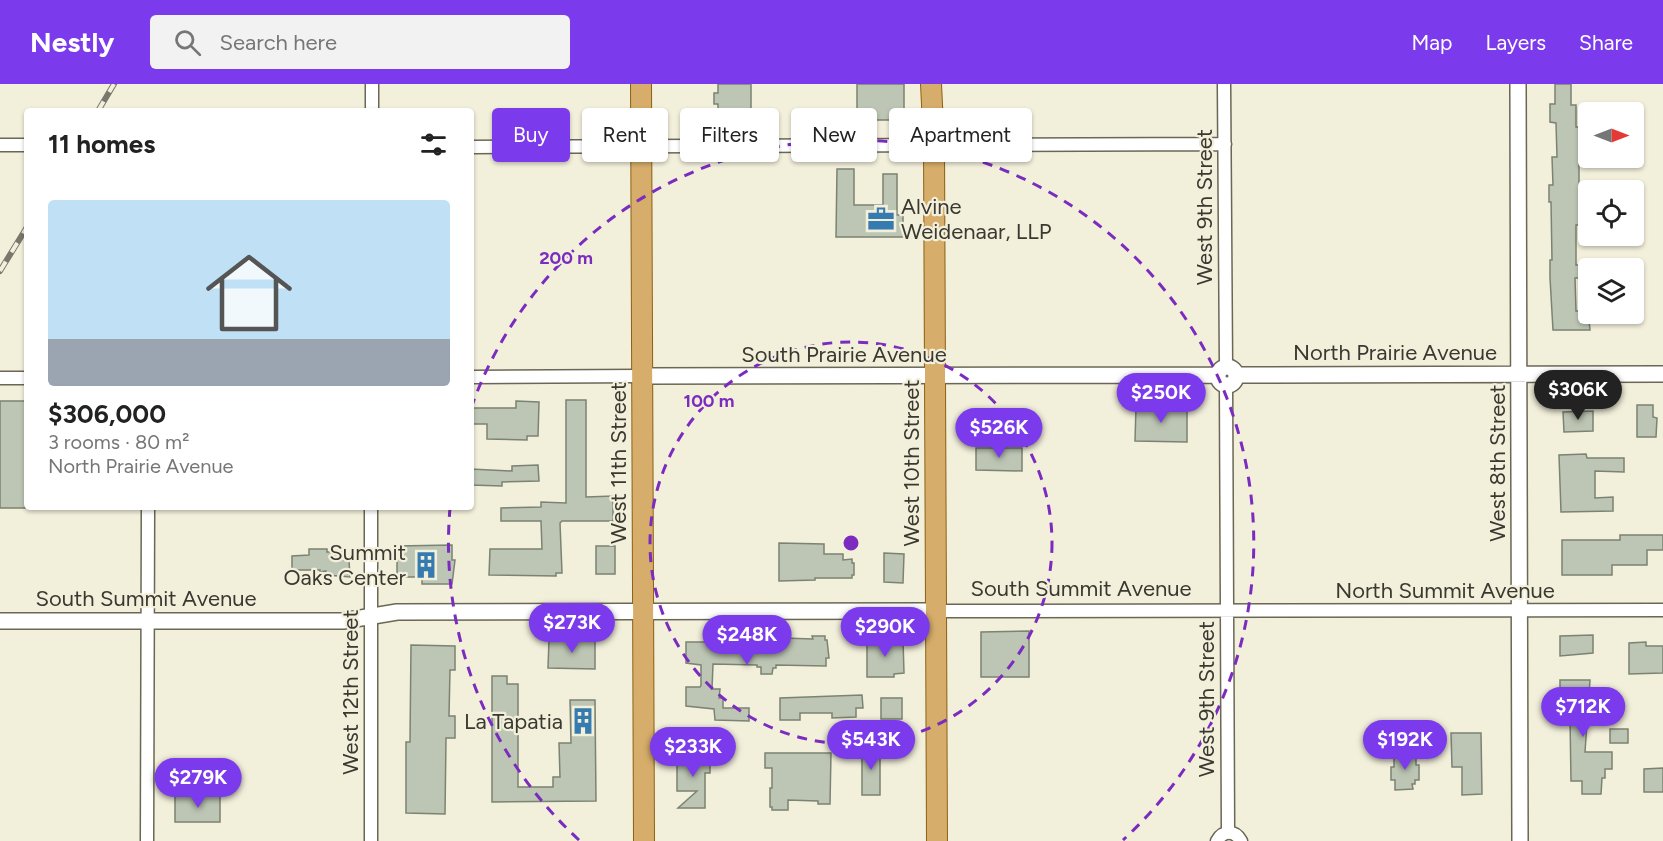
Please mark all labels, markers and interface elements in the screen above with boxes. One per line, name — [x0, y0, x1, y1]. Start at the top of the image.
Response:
search box — [150, 15, 570, 69]
text: Nestly — [30, 25, 114, 59]
icon: search — [171, 26, 204, 59]
text: Search here — [219, 29, 337, 56]
text: Map — [1412, 30, 1452, 55]
text: Layers — [1485, 30, 1546, 55]
text: Share — [1579, 30, 1633, 55]
north arrow — [1578, 102, 1644, 168]
map controls — [1578, 102, 1644, 324]
chip: Buy — [492, 108, 570, 162]
chip: Rent — [582, 108, 668, 162]
chip: Filters — [680, 108, 779, 162]
chip: New — [791, 108, 877, 162]
chip: Apartment — [889, 108, 1032, 162]
text: 11 homes — [48, 128, 155, 160]
icon: filters — [417, 128, 450, 161]
street label: West 9th Street — [1191, 129, 1218, 285]
button: locate — [1578, 180, 1644, 246]
place label: Alvine Weidenaar, LLP — [901, 193, 1052, 245]
office icon: Alvine Weidenaar, LLP — [866, 204, 896, 234]
icon: home — [195, 239, 303, 347]
text: 200 m — [539, 247, 593, 269]
button: layers — [1578, 258, 1644, 324]
street label: North Prairie Avenue — [1293, 339, 1497, 366]
street label: South Prairie Avenue — [741, 341, 947, 368]
pin: $306K — [1536, 370, 1620, 421]
pin: $250K — [1119, 373, 1203, 424]
text: $306K — [1548, 377, 1608, 401]
street label: West 10th Street — [898, 379, 925, 547]
text: $250K — [1131, 380, 1191, 404]
street label: West 11th Street — [605, 382, 632, 544]
street label: West 8th Street — [1484, 384, 1511, 542]
text: 100 m — [684, 390, 734, 412]
text: $306,000 — [48, 398, 166, 430]
pin: $526K — [957, 408, 1041, 459]
text: $526K — [969, 415, 1029, 439]
text: 3 rooms · 80 m² — [48, 430, 189, 454]
text: North Prairie Avenue — [48, 454, 234, 478]
centre of rings — [841, 533, 861, 553]
place label: Summit Oaks Center — [283, 539, 407, 591]
building icon: Summit Oaks Center — [411, 550, 441, 580]
street label: South Summit Avenue — [970, 575, 1192, 602]
street label: North Summit Avenue — [1335, 577, 1555, 604]
street label: South Summit Avenue — [35, 585, 257, 612]
pin: $273K — [530, 603, 614, 654]
pin: $290K — [843, 607, 927, 658]
street label: West 12th Street — [337, 609, 364, 775]
text: $273K — [543, 610, 601, 634]
text: $290K — [855, 614, 915, 638]
pin: $248K — [705, 615, 789, 666]
street label: West 9th Street — [1193, 621, 1220, 777]
text: $248K — [717, 622, 777, 646]
pin: $712K — [1541, 687, 1625, 738]
text: $712K — [1555, 694, 1611, 718]
building icon: La Tapatia — [568, 706, 598, 736]
place label: La Tapatia — [464, 708, 563, 735]
pin: $543K — [829, 720, 913, 771]
pin: $192K — [1363, 720, 1447, 771]
pin: $233K — [651, 727, 735, 778]
text: $543K — [841, 727, 901, 751]
text: $192K — [1377, 727, 1433, 751]
text: $233K — [664, 734, 722, 758]
pin: $279K — [156, 758, 240, 809]
text: $279K — [169, 765, 227, 789]

